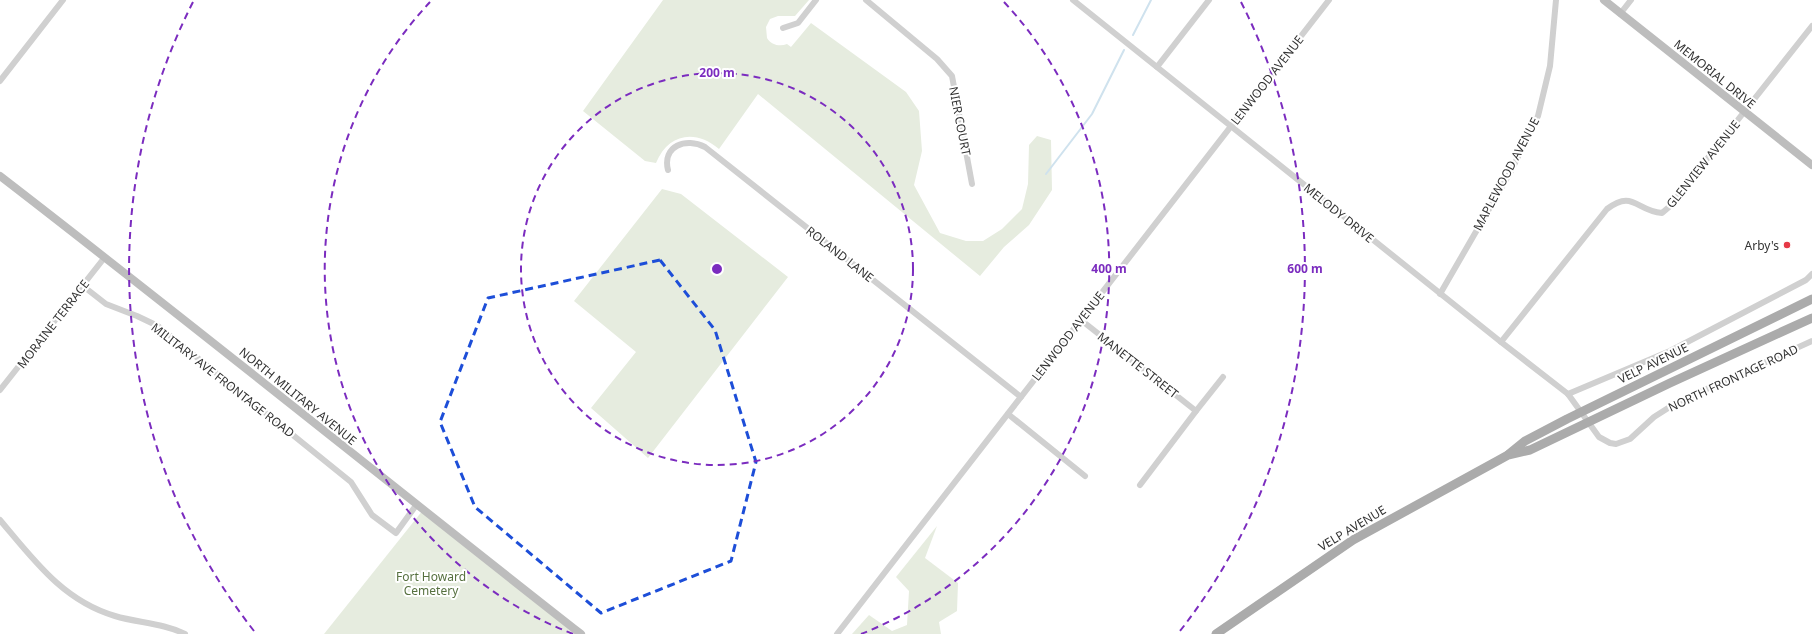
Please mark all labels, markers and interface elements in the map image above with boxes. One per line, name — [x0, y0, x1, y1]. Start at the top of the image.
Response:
street label: LENWOOD AVENUE — [1227, 32, 1307, 128]
street label: MEMORIAL DRIVE — [1671, 36, 1759, 112]
text: 200 m — [699, 64, 735, 81]
street label: NIER COURT — [945, 85, 975, 157]
street label: MAPLEWOOD AVENUE — [1469, 114, 1543, 234]
street label: GLENVIEW AVENUE — [1662, 116, 1744, 212]
street label: MELODY DRIVE — [1300, 179, 1378, 247]
street label: ROLAND LANE — [803, 222, 877, 286]
place label: Arby's — [1745, 237, 1779, 254]
marker: Arby's — [1782, 240, 1792, 250]
text: 400 m — [1091, 260, 1127, 277]
text: 600 m — [1287, 260, 1323, 277]
centre of rings — [710, 262, 724, 276]
street label: MORAINE TERRACE — [13, 276, 93, 372]
street label: LENWOOD AVENUE — [1028, 288, 1108, 384]
street label: MILITARY AVE FRONTAGE ROAD — [148, 319, 298, 441]
street label: MANETTE STREET — [1094, 328, 1182, 402]
street label: VELP AVENUE — [1615, 339, 1691, 387]
street label: NORTH FRONTAGE ROAD — [1665, 340, 1801, 416]
street label: NORTH MILITARY AVENUE — [236, 343, 360, 449]
street label: VELP AVENUE — [1315, 501, 1389, 555]
park label: Fort Howard Cemetery — [396, 568, 466, 599]

